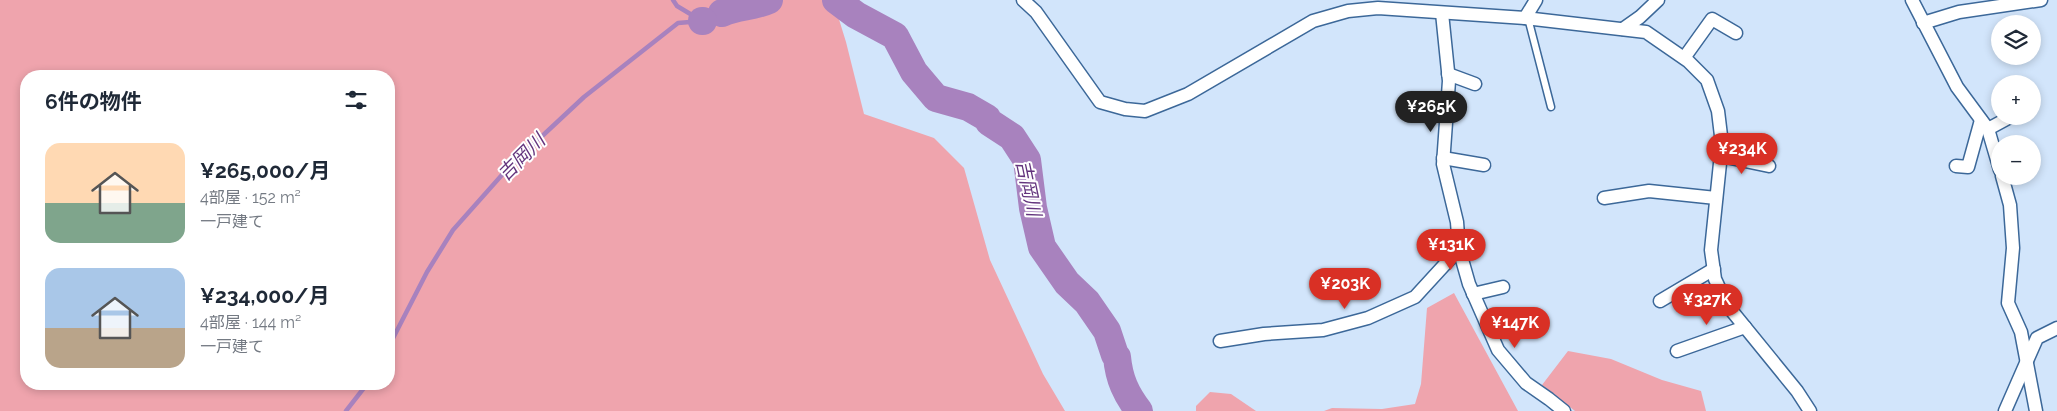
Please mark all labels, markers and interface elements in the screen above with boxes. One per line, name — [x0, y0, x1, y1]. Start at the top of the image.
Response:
map controls — [1991, 15, 2041, 185]
button: layers — [1991, 15, 2041, 65]
button: + — [1991, 75, 2041, 125]
icon: filters — [342, 86, 370, 114]
text: 6件の物件 — [45, 89, 142, 114]
pin: ¥265K — [1396, 90, 1466, 133]
text: ¥265K — [1406, 97, 1456, 116]
water label: 吉岡川 — [493, 128, 550, 185]
pin: ¥234K — [1707, 132, 1777, 175]
button: − — [1991, 135, 2041, 185]
text: ¥234K — [1717, 139, 1767, 158]
text: ¥265,000/月 — [200, 158, 330, 183]
water label: 吉岡川 — [1012, 158, 1046, 220]
icon: home — [85, 163, 145, 223]
text: 4部屋 · 152 m² — [200, 188, 301, 207]
text: 一戸建て — [200, 212, 264, 231]
pin: ¥131K — [1416, 228, 1486, 271]
text: ¥131K — [1428, 235, 1474, 254]
pin: ¥203K — [1310, 268, 1380, 310]
text: ¥203K — [1320, 274, 1370, 293]
text: ¥234,000/月 — [200, 283, 330, 308]
pin: ¥327K — [1672, 284, 1742, 326]
icon: home — [85, 288, 145, 348]
text: ¥327K — [1682, 290, 1732, 309]
pin: ¥147K — [1480, 306, 1550, 349]
text: 4部屋 · 144 m² — [200, 313, 301, 332]
text: ¥147K — [1491, 313, 1539, 332]
text: 一戸建て — [200, 337, 264, 356]

